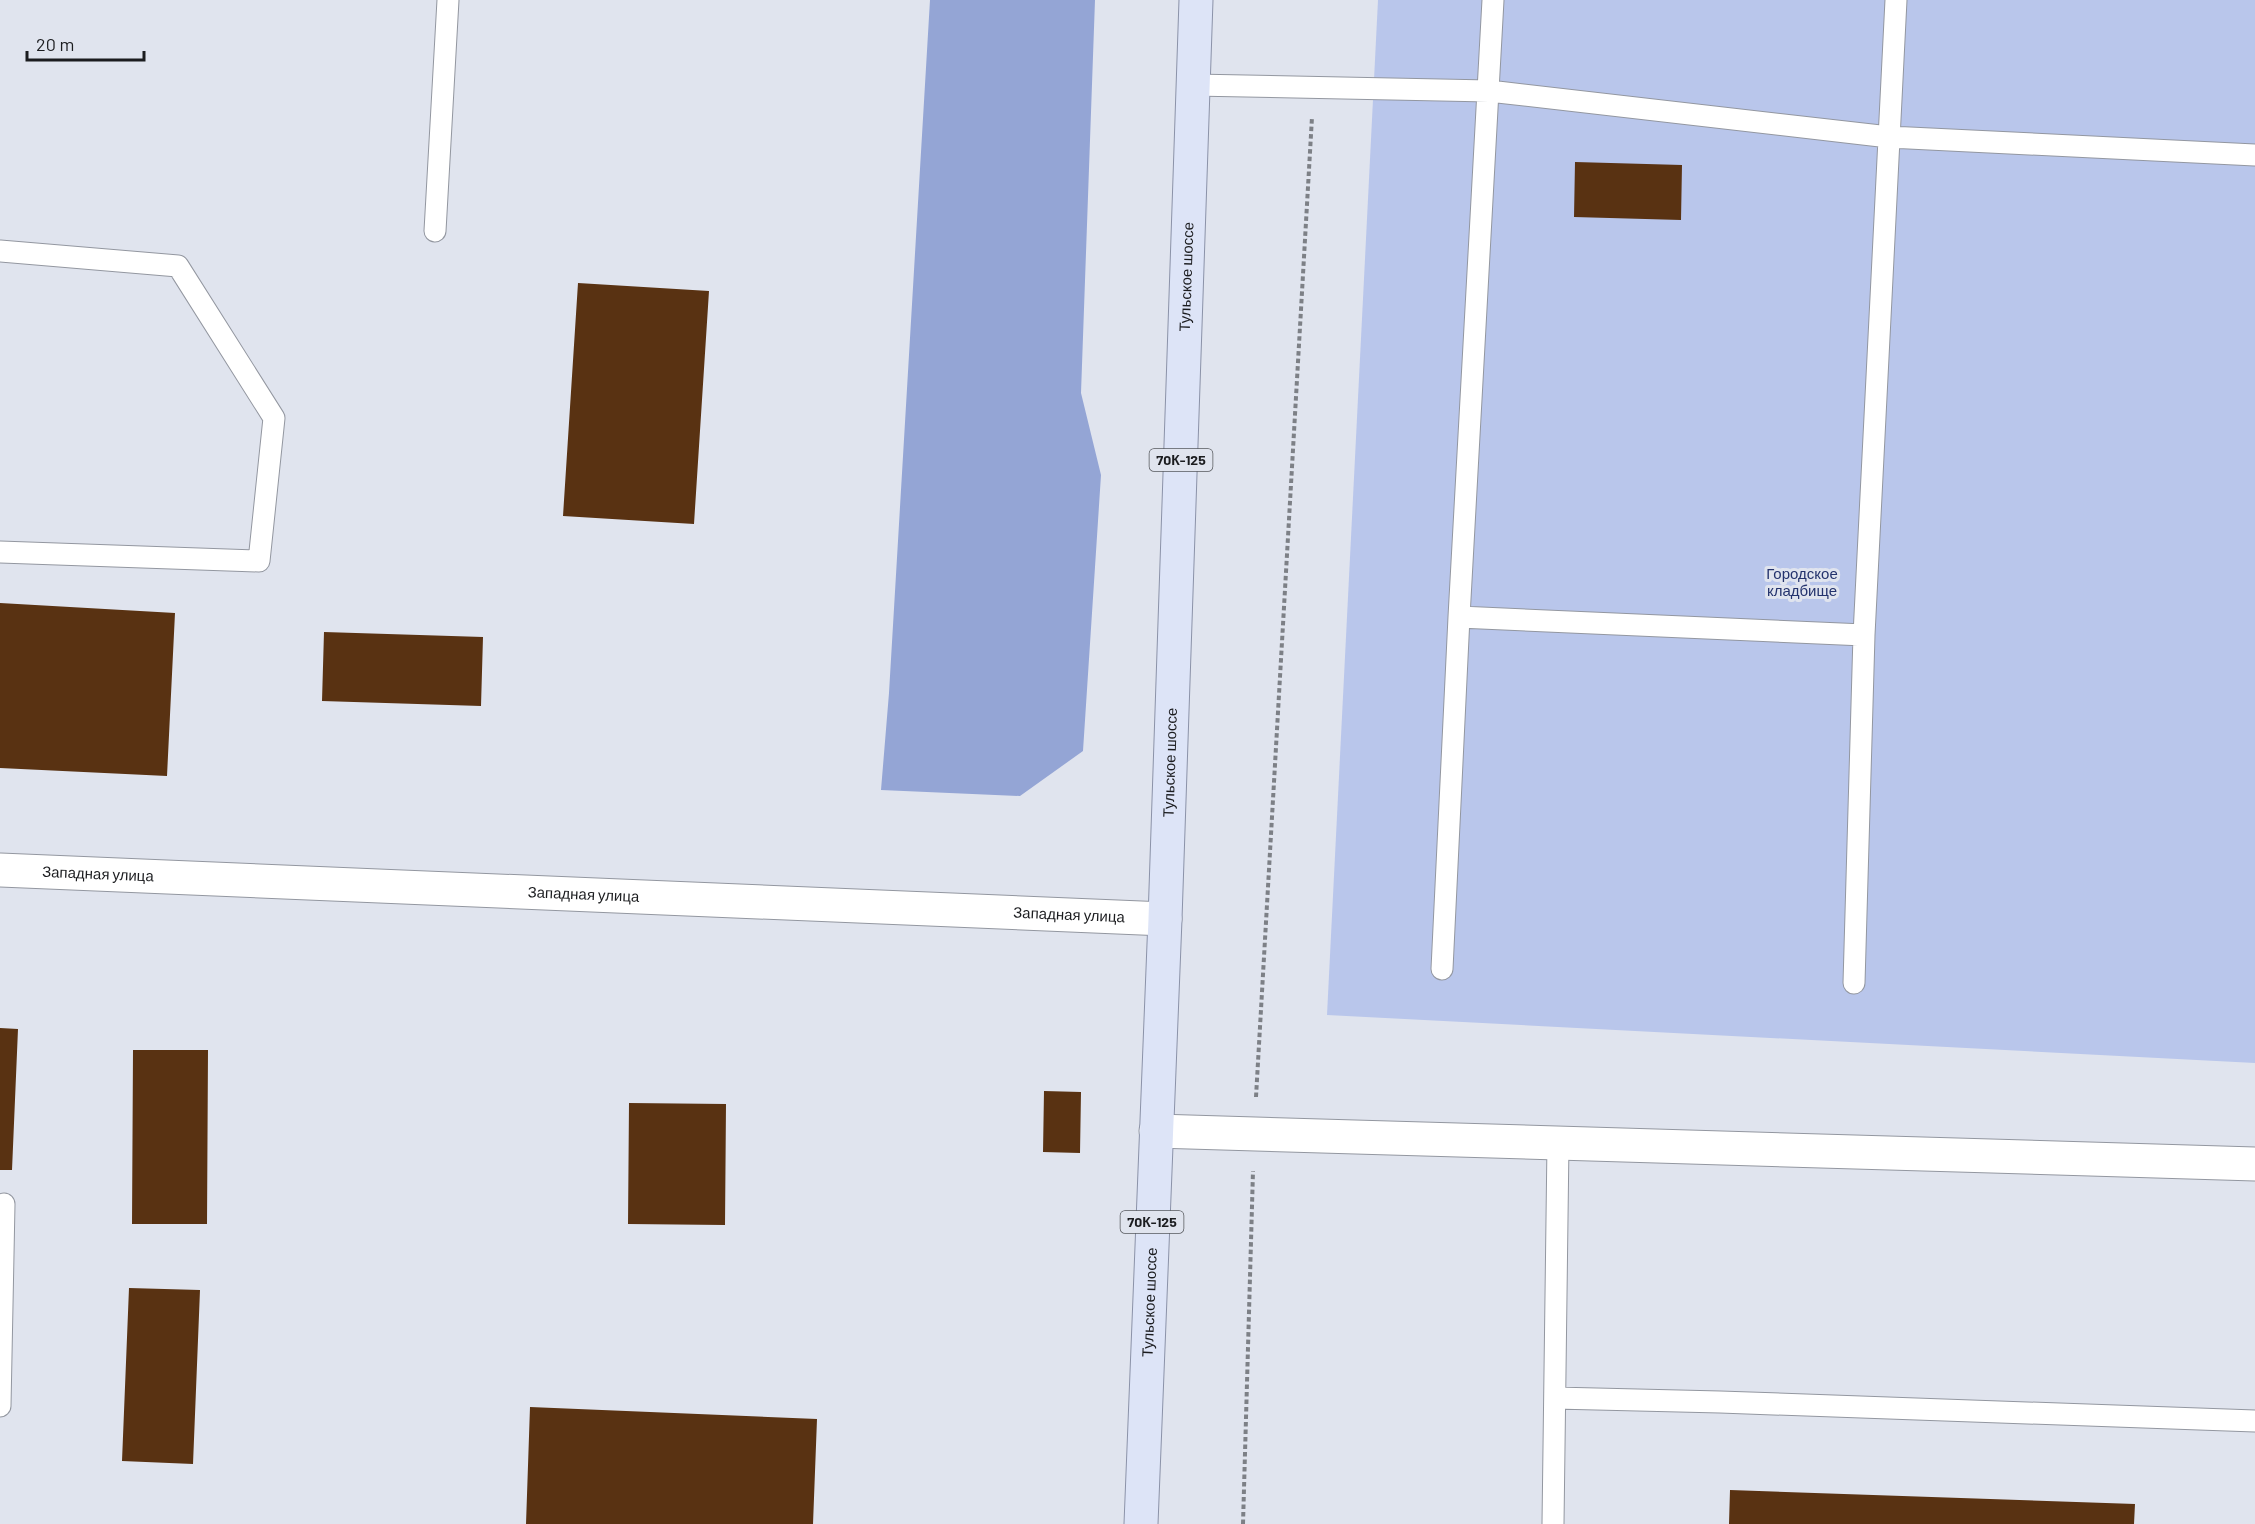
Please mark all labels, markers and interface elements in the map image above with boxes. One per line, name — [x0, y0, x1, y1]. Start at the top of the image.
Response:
scale bar — [27, 24, 144, 62]
text: 20 m — [36, 33, 74, 55]
street label: Тульское шоссе — [1175, 222, 1197, 332]
road number: 70К-125 — [1150, 449, 1212, 471]
park label: Городское кладбище — [1766, 564, 1838, 599]
street label: Тульское шоссе — [1158, 707, 1180, 818]
street label: Западная улица — [42, 862, 155, 884]
street label: Западная улица — [527, 882, 640, 905]
street label: Западная улица — [1013, 903, 1126, 925]
road number: 70К-125 — [1120, 1211, 1184, 1233]
street label: Тульское шоссе — [1138, 1247, 1160, 1357]

